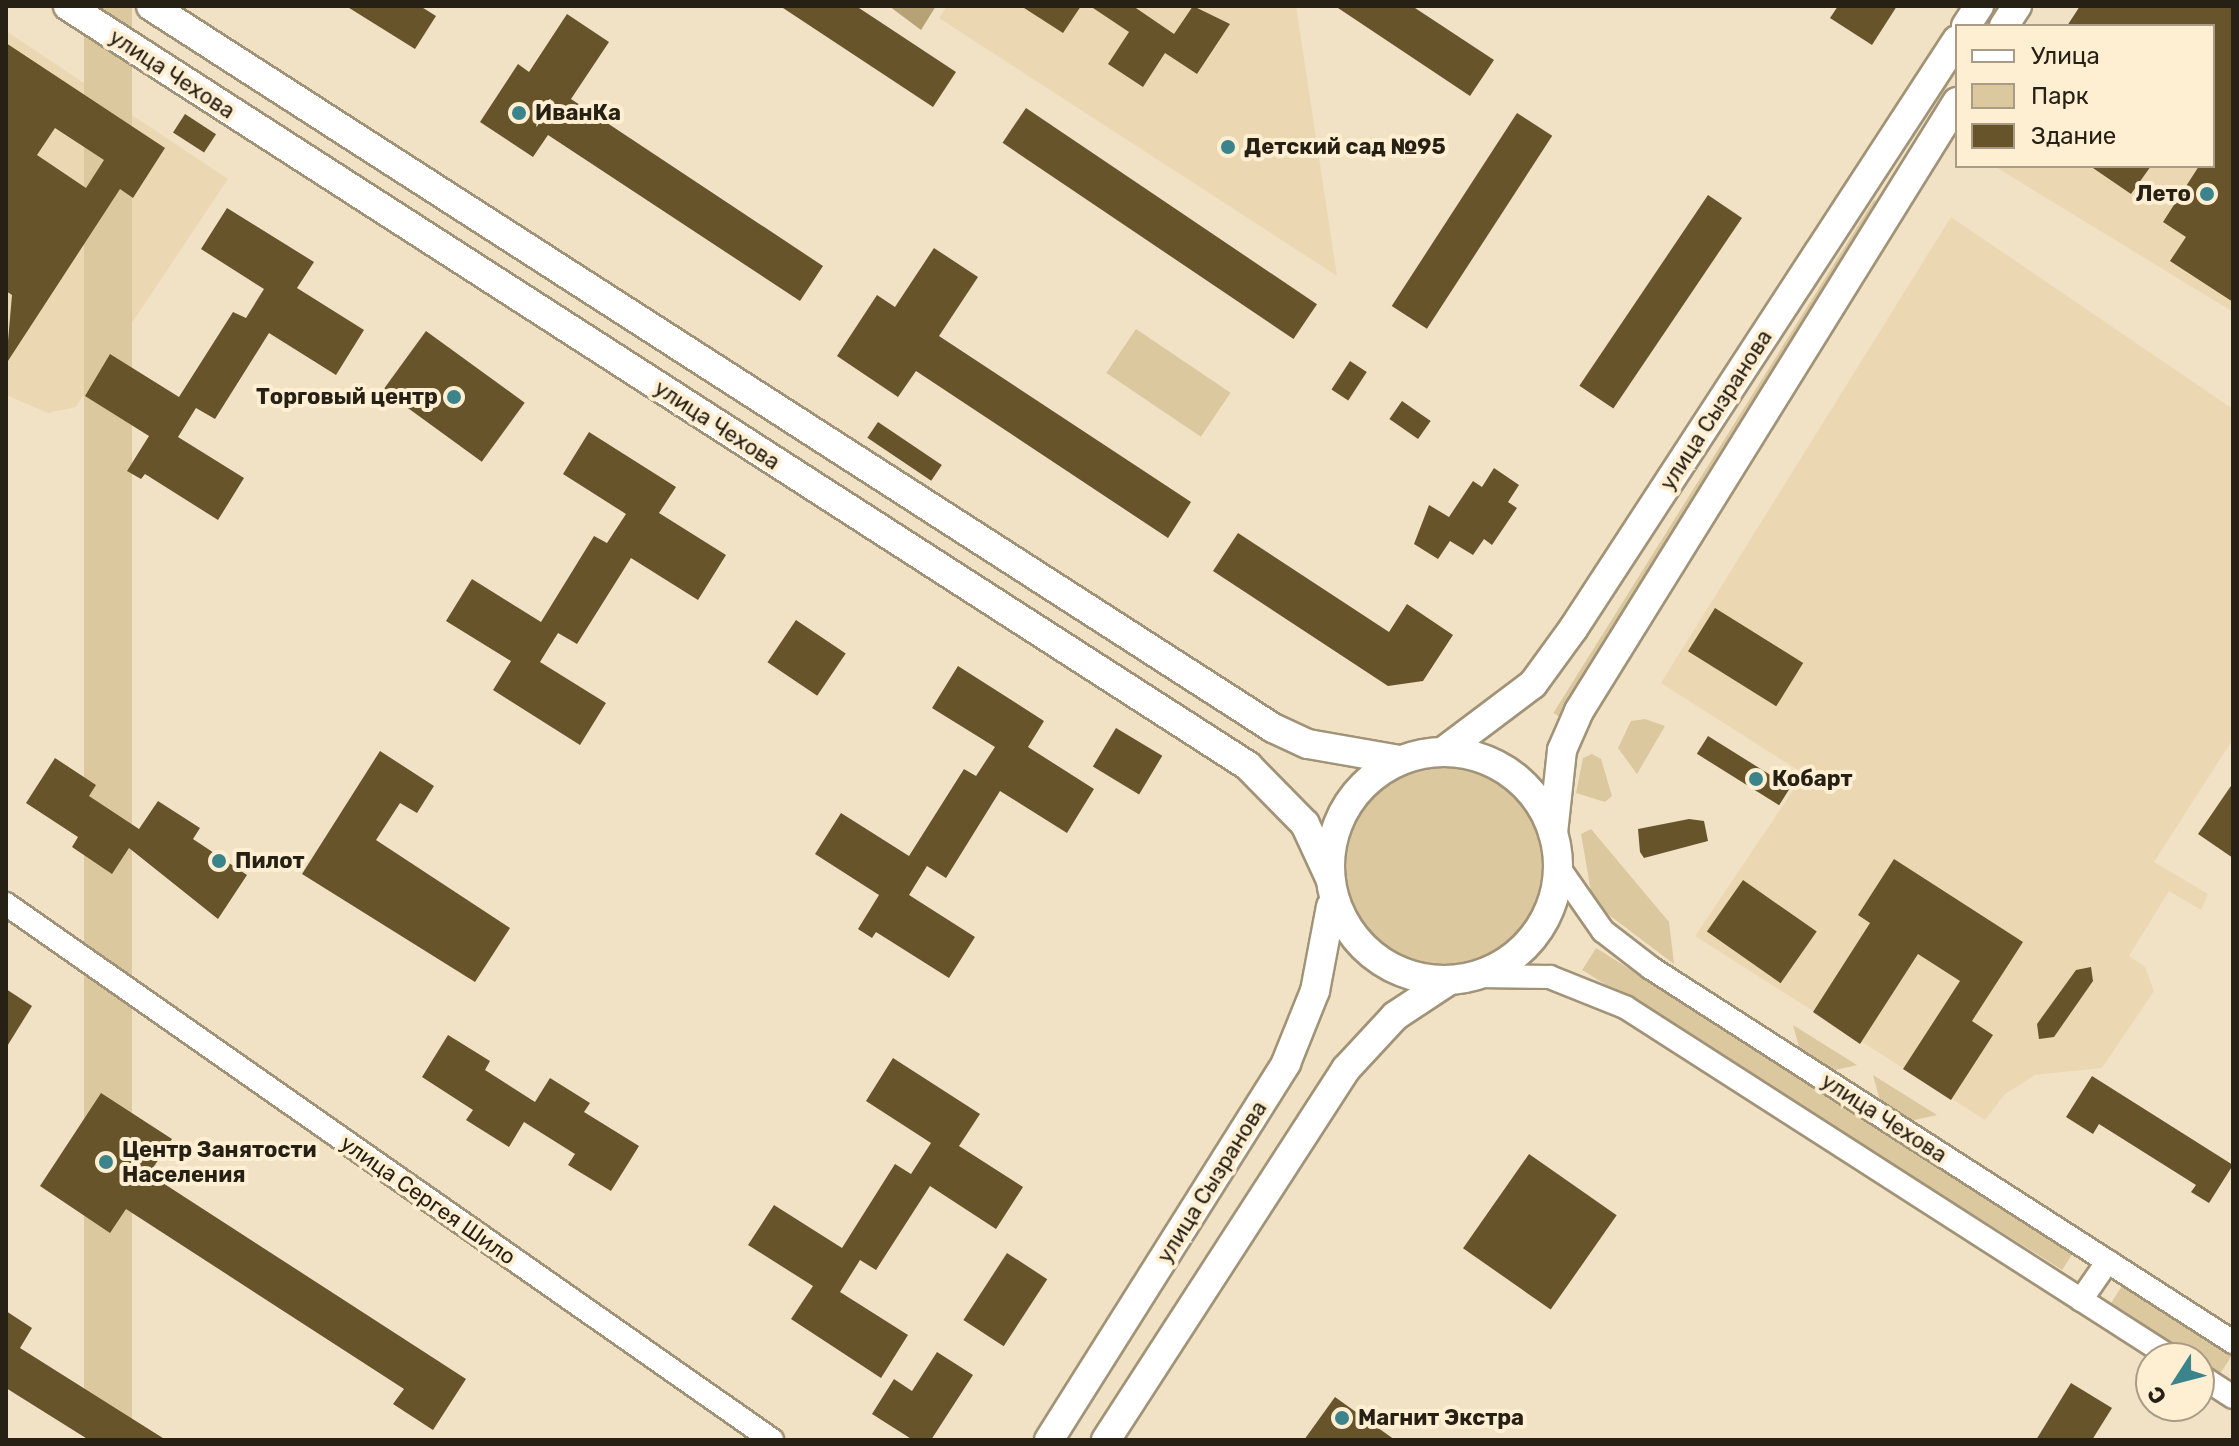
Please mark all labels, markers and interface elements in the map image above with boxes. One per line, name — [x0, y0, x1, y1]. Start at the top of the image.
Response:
street label: улица Чехова — [104, 24, 240, 124]
legend — [1955, 24, 2215, 168]
text: Улица — [2031, 42, 2100, 70]
text: Парк — [2031, 82, 2089, 110]
place label: ИванКа — [535, 100, 621, 126]
marker: ИванКа — [510, 104, 528, 122]
text: Здание — [2031, 122, 2116, 150]
place label: Детский сад №95 — [1244, 134, 1446, 160]
marker: Детский сад №95 — [1219, 138, 1237, 156]
place label: Лето — [2136, 181, 2191, 207]
marker: Лето — [2198, 185, 2216, 203]
street label: улица Сызранова — [1654, 325, 1778, 495]
street label: улица Чехова — [649, 375, 785, 475]
place label: Торговый центр — [256, 384, 438, 410]
marker: Торговый центр — [445, 388, 463, 406]
place label: Кобарт — [1772, 766, 1853, 792]
marker: Кобарт — [1747, 770, 1765, 788]
place label: Пилот — [235, 848, 305, 874]
marker: Пилот — [210, 852, 228, 870]
street label: улица Чехова — [1816, 1068, 1952, 1168]
street label: улица Сызранова — [1152, 1096, 1272, 1268]
street label: улица Сергея Шило — [335, 1130, 521, 1270]
place label: Центр Занятости Населения — [122, 1136, 317, 1188]
marker: Центр Занятости Населения — [97, 1153, 115, 1171]
north arrow — [2135, 1342, 2215, 1422]
text: С — [2141, 1381, 2172, 1409]
place label: Магнит Экстра — [1358, 1405, 1524, 1431]
marker: Магнит Экстра — [1333, 1409, 1351, 1427]

